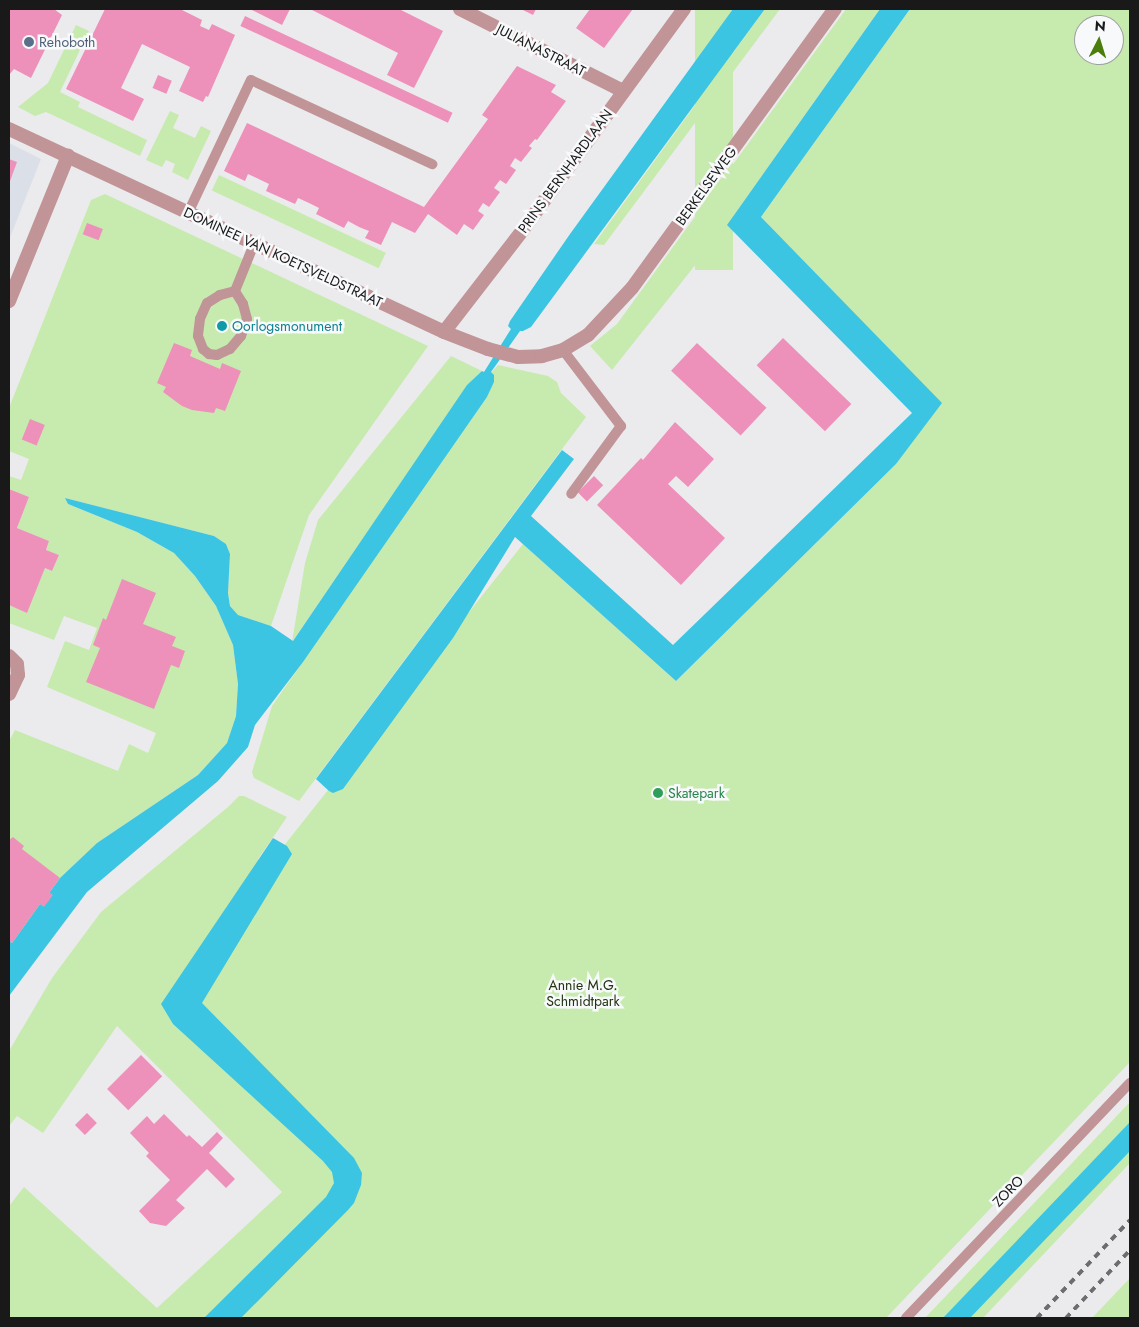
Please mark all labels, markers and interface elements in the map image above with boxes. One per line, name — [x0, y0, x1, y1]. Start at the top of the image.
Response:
north arrow — [1074, 15, 1124, 65]
text: N — [1094, 16, 1107, 37]
street label: JULIANASTRAAT — [494, 20, 588, 80]
place label: Rehoboth — [39, 34, 95, 50]
marker: Rehoboth — [23, 36, 35, 48]
street label: PRINS BERNHARDLAAN — [514, 106, 616, 236]
street label: BERKELSEWEG — [672, 143, 740, 229]
street label: DOMINEE VAN KOETSVELDSTRAAT — [181, 203, 385, 311]
place label: Oorlogsmonument — [232, 318, 342, 334]
marker: Oorlogsmonument — [216, 320, 228, 332]
place label: Skatepark — [668, 785, 725, 801]
marker: Skatepark — [652, 787, 664, 799]
park label: Annie M.G. Schmidtpark — [546, 977, 620, 1010]
street label: ZORO — [989, 1172, 1027, 1210]

